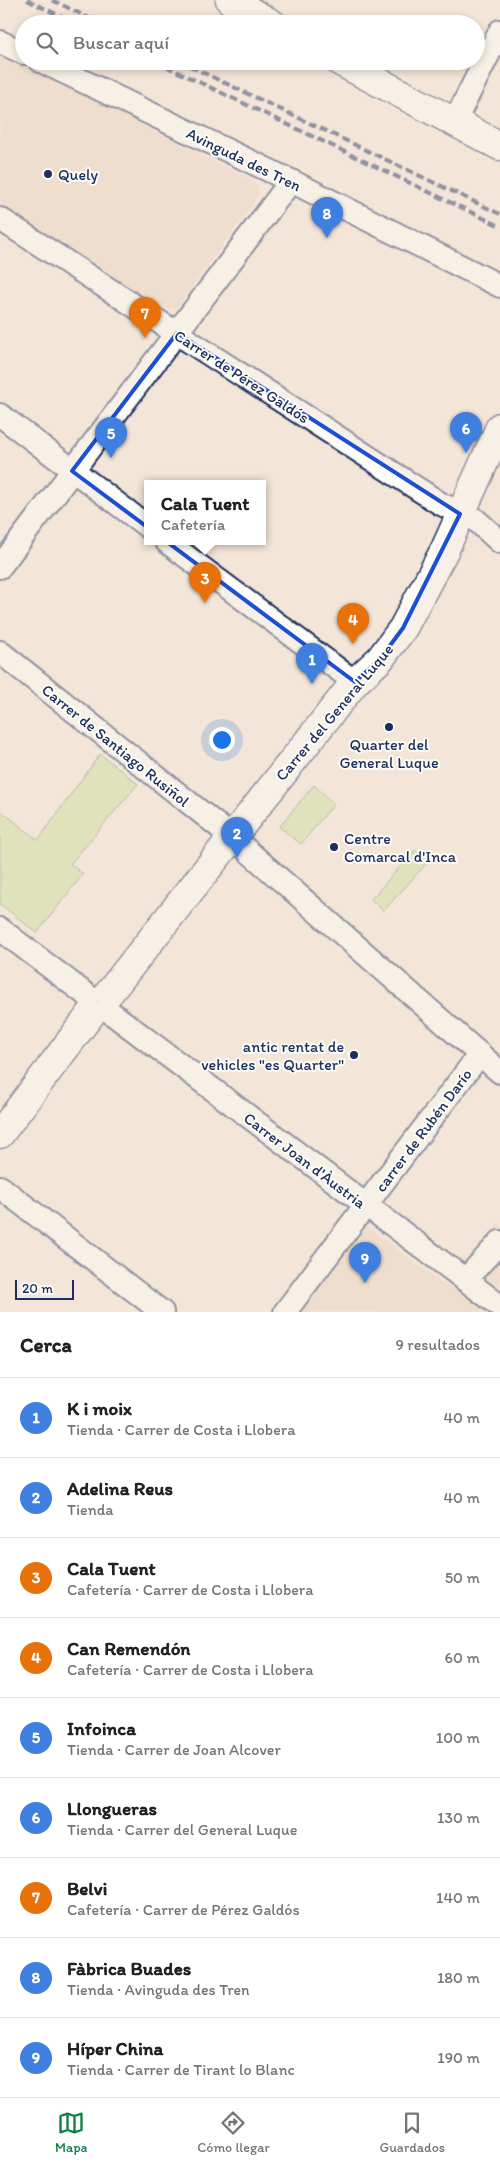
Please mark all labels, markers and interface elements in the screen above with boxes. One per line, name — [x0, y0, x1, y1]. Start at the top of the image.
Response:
search box — [15, 15, 485, 70]
icon: search — [33, 29, 61, 57]
text: Buscar aquí — [73, 31, 169, 54]
street label: Avinguda des Tren — [183, 124, 305, 196]
place label: Quely — [58, 165, 99, 184]
marker: Quely — [42, 168, 54, 180]
pin: 8 — [311, 197, 343, 238]
pin: 7 — [129, 297, 161, 338]
street label: Carrer de Pérez Galdós — [171, 326, 313, 427]
pin: 6 — [450, 412, 482, 453]
pin: 5 — [95, 417, 127, 458]
popup — [144, 480, 266, 545]
text: Cala Tuent — [161, 492, 249, 515]
text: Cafetería — [161, 515, 225, 534]
pin: 3 — [189, 562, 221, 603]
pin: 4 — [337, 603, 369, 644]
street label: Carrer del General Luque — [272, 640, 397, 785]
pin: 1 — [296, 643, 328, 684]
street label: Carrer de Santiago Rusiñol — [38, 680, 194, 811]
marker: Quarter del General Luque — [383, 721, 395, 733]
your location — [209, 727, 235, 753]
place label: Quarter del General Luque — [339, 735, 439, 772]
pin: 2 — [221, 817, 253, 858]
place label: Centre Comarcal d'Inca — [344, 829, 457, 866]
marker: Centre Comarcal d'Inca — [328, 841, 340, 853]
place label: antic rentat de vehicles "es Quarter" — [201, 1037, 344, 1074]
marker: antic rentat de vehicles "es Quarter" — [348, 1049, 360, 1061]
street label: carrer de Rubén Darío — [371, 1065, 476, 1196]
street label: Carrer Joan d'Àustria — [240, 1108, 370, 1213]
pin: 9 — [349, 1242, 381, 1283]
scale bar — [15, 1277, 74, 1300]
text: 20 m — [22, 1280, 53, 1297]
text: Cerca — [20, 1332, 72, 1357]
text: 9 resultados — [395, 1335, 480, 1354]
text: K i moix — [67, 1397, 132, 1420]
text: 1 — [32, 1408, 40, 1427]
text: 40 m — [443, 1408, 480, 1427]
text: Tienda · Carrer de Costa i Llobera — [67, 1420, 295, 1439]
text: Adelina Reus — [67, 1477, 173, 1500]
text: 2 — [32, 1488, 40, 1507]
text: 40 m — [443, 1488, 480, 1507]
text: Tienda — [67, 1500, 114, 1519]
text: Cala Tuent — [67, 1557, 156, 1580]
text: 3 — [32, 1568, 40, 1587]
text: 50 m — [445, 1568, 480, 1587]
text: Cafetería · Carrer de Costa i Llobera — [67, 1580, 314, 1599]
text: Can Remendón — [67, 1637, 191, 1660]
text: 4 — [31, 1648, 41, 1667]
text: 60 m — [445, 1648, 480, 1667]
text: Cafetería · Carrer de Costa i Llobera — [67, 1660, 314, 1679]
text: Infoinca — [67, 1717, 136, 1740]
text: 5 — [32, 1728, 40, 1747]
text: 100 m — [436, 1728, 480, 1747]
text: Tienda · Carrer de Joan Alcover — [67, 1740, 281, 1759]
text: Llongueras — [67, 1797, 157, 1820]
text: 6 — [32, 1808, 40, 1827]
text: 130 m — [437, 1808, 480, 1827]
text: Tienda · Carrer del General Luque — [67, 1820, 297, 1839]
text: Belvi — [67, 1877, 107, 1900]
text: 7 — [32, 1888, 40, 1907]
text: 140 m — [436, 1888, 480, 1907]
text: Cafetería · Carrer de Pérez Galdós — [67, 1900, 300, 1919]
text: Fàbrica Buades — [67, 1957, 191, 1980]
text: 8 — [32, 1968, 40, 1987]
text: 180 m — [437, 1968, 480, 1987]
text: Tienda · Avinguda des Tren — [67, 1980, 250, 1999]
text: Híper China — [67, 2037, 163, 2060]
text: 9 — [32, 2048, 40, 2067]
text: 190 m — [437, 2048, 480, 2067]
text: Tienda · Carrer de Tirant lo Blanc — [67, 2060, 295, 2079]
tab: Mapa — [55, 2109, 87, 2156]
tab: Cómo llegar — [197, 2109, 270, 2156]
tab: Guardados — [379, 2109, 445, 2156]

